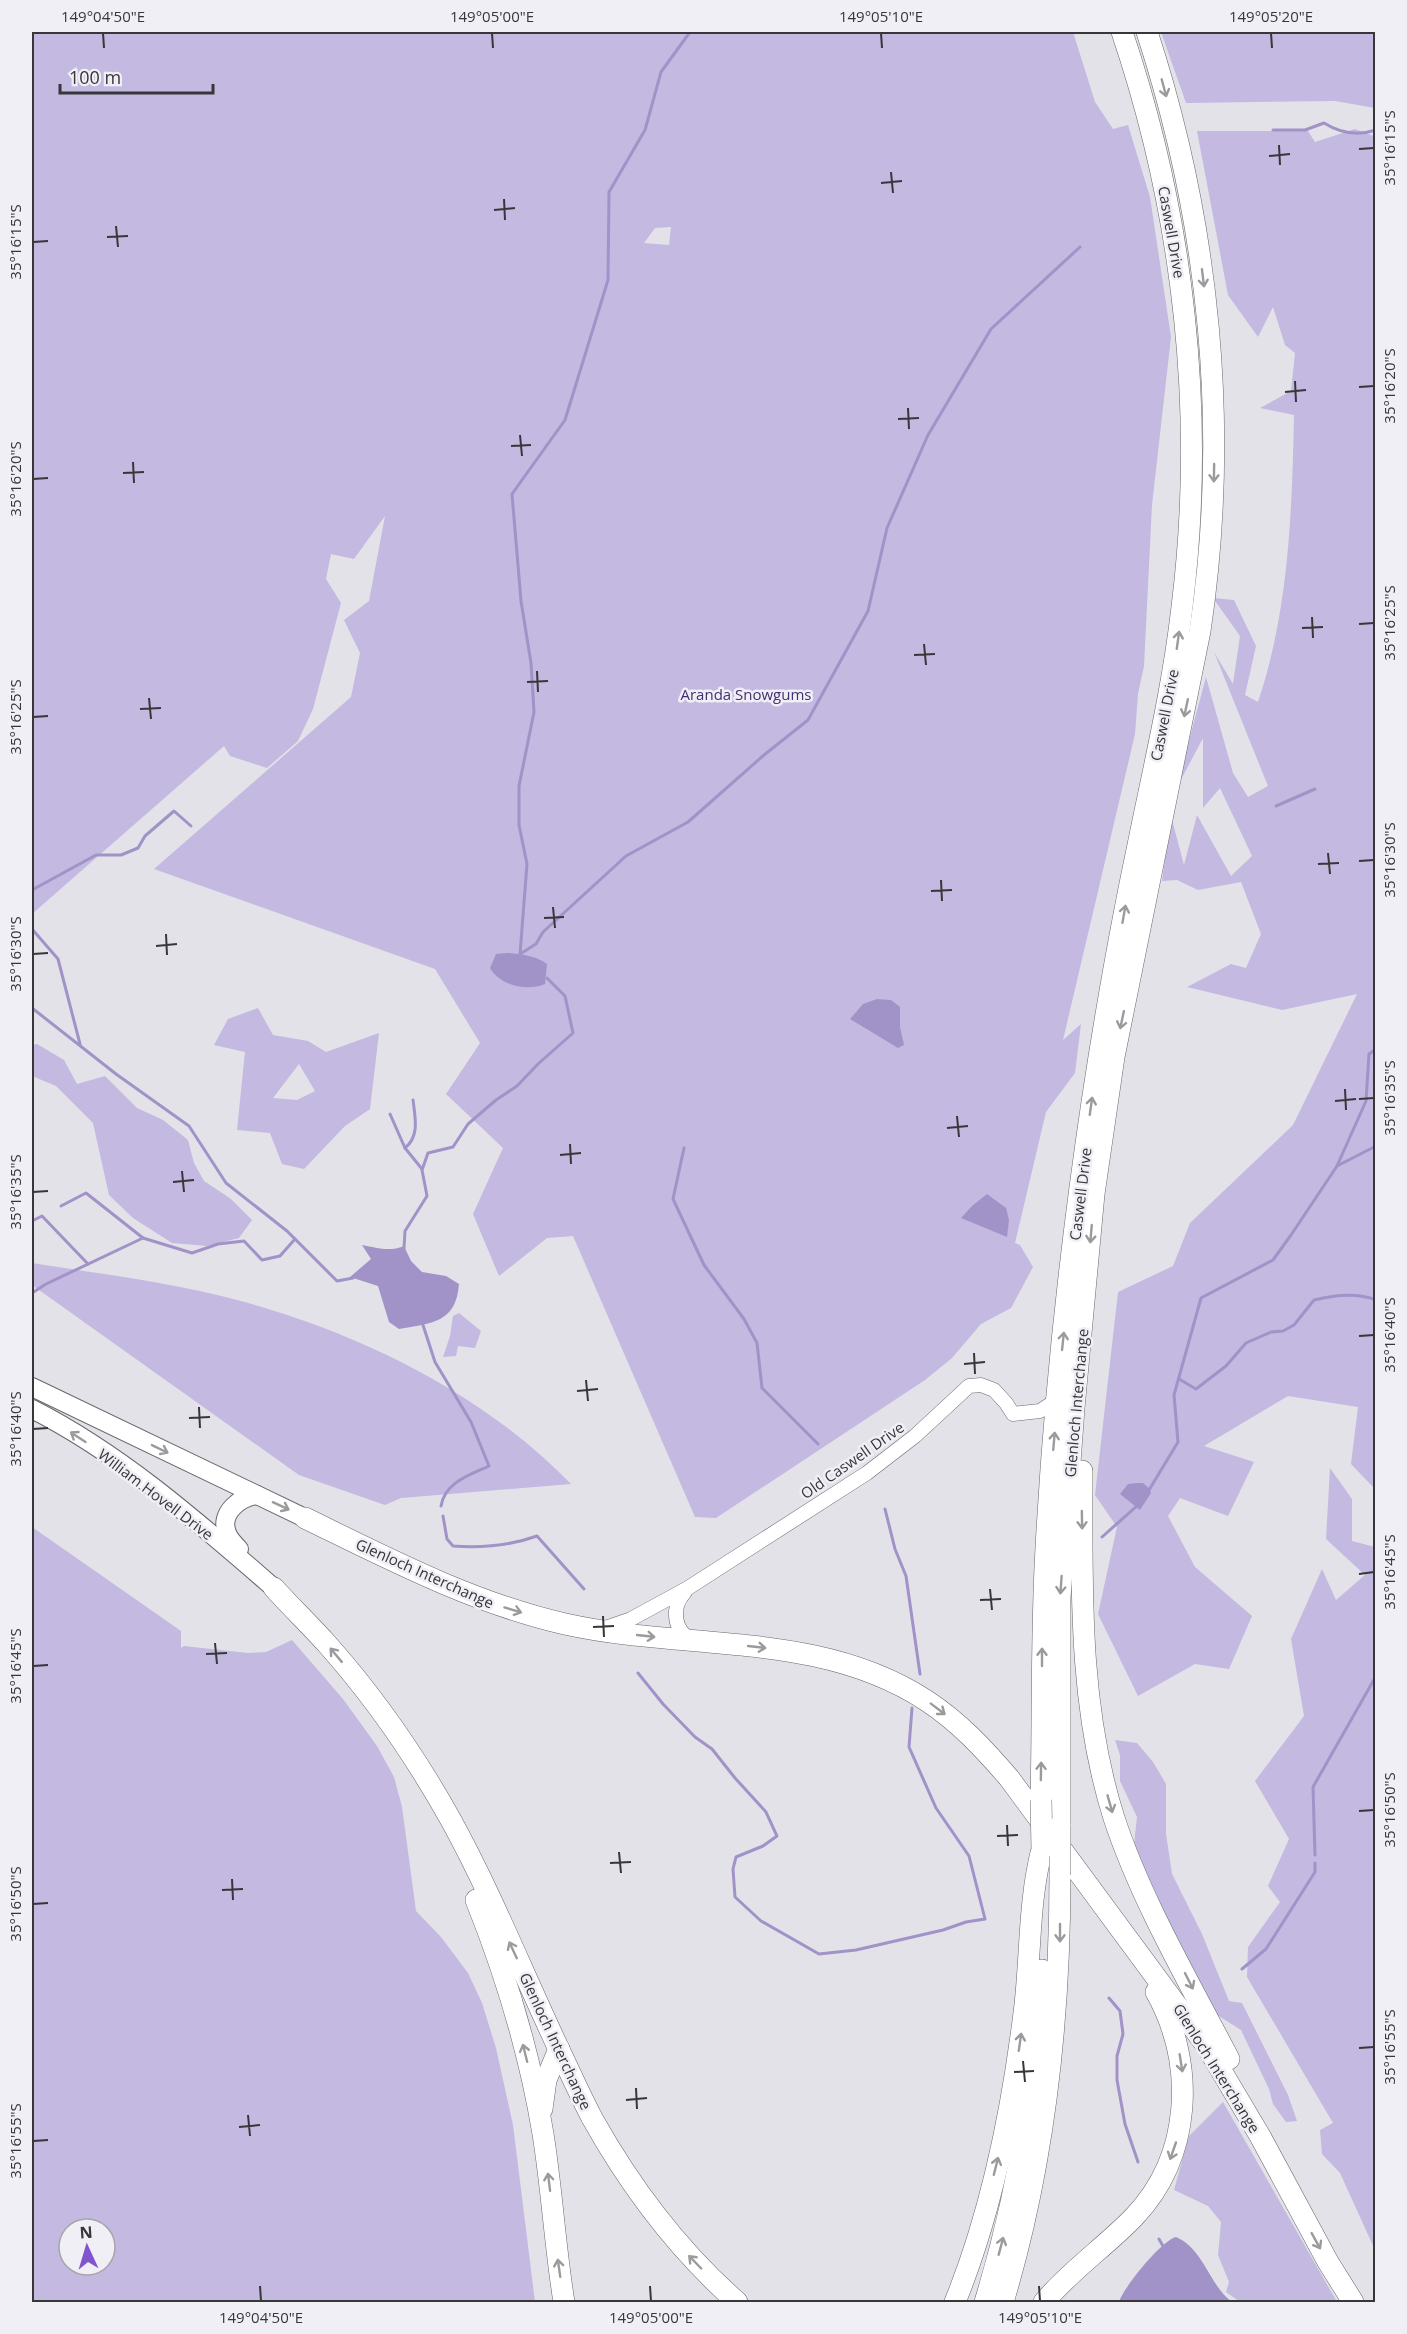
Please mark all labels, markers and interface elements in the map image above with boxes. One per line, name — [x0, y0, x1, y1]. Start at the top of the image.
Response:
text: 149°04'50"E — [61, 6, 145, 26]
text: 149°05'00"E — [450, 6, 534, 26]
text: 149°05'10"E — [839, 6, 923, 26]
text: 149°05'20"E — [1229, 6, 1313, 26]
scale bar — [60, 57, 213, 95]
text: 100 m — [69, 65, 121, 89]
one-way arrow — [1158, 78, 1170, 97]
text: 35°16'15"S — [1379, 110, 1399, 186]
street label: Caswell Drive — [1154, 184, 1190, 280]
text: 35°16'15"S — [5, 204, 25, 280]
one-way arrow — [1197, 268, 1208, 288]
text: 35°16'20"S — [1379, 348, 1399, 424]
text: 35°16'20"S — [5, 441, 25, 517]
one-way arrow — [1208, 462, 1219, 482]
text: 35°16'25"S — [1379, 585, 1399, 661]
one-way arrow — [1172, 631, 1183, 650]
street label: Caswell Drive — [1145, 667, 1183, 763]
text: 35°16'25"S — [5, 679, 25, 755]
park label: Aranda Snowgums — [680, 684, 812, 704]
one-way arrow — [1180, 697, 1191, 717]
text: 35°16'30"S — [1379, 822, 1399, 898]
one-way arrow — [1119, 904, 1130, 924]
text: 35°16'30"S — [5, 916, 25, 992]
one-way arrow — [1116, 1010, 1127, 1030]
text: 35°16'35"S — [1379, 1060, 1399, 1136]
one-way arrow — [1086, 1097, 1097, 1116]
street label: Caswell Drive — [1064, 1147, 1096, 1241]
text: 35°16'35"S — [5, 1154, 25, 1230]
one-way arrow — [1085, 1224, 1096, 1243]
text: 35°16'40"S — [1379, 1297, 1399, 1373]
street label: Glenloch Interchange — [1060, 1328, 1092, 1478]
one-way arrow — [1058, 1332, 1069, 1352]
text: 35°16'40"S — [5, 1391, 25, 1467]
street label: Old Caswell Drive — [796, 1417, 908, 1503]
one-way arrow — [70, 1431, 87, 1443]
one-way arrow — [1049, 1432, 1060, 1452]
one-way arrow — [150, 1443, 168, 1455]
street label: William Hovell Drive — [94, 1444, 218, 1544]
one-way arrow — [271, 1501, 289, 1513]
one-way arrow — [1076, 1510, 1088, 1530]
street label: Glenloch Interchange — [353, 1534, 497, 1612]
text: 35°16'45"S — [1379, 1534, 1399, 1610]
one-way arrow — [1055, 1574, 1066, 1594]
one-way arrow — [503, 1605, 522, 1616]
text: 35°16'45"S — [5, 1628, 25, 1704]
one-way arrow — [635, 1631, 655, 1642]
one-way arrow — [746, 1642, 766, 1653]
one-way arrow — [1036, 1647, 1048, 1667]
one-way arrow — [329, 1648, 343, 1663]
one-way arrow — [930, 1703, 946, 1715]
one-way arrow — [1036, 1761, 1047, 1781]
text: 35°16'50"S — [1379, 1772, 1399, 1848]
one-way arrow — [1105, 1794, 1116, 1813]
text: 35°16'50"S — [5, 1866, 25, 1942]
one-way arrow — [1054, 1923, 1066, 1943]
one-way arrow — [506, 1942, 518, 1960]
street label: Glenloch Interchange — [515, 1969, 597, 2113]
one-way arrow — [1184, 1972, 1196, 1990]
street label: Glenloch Interchange — [1169, 1999, 1265, 2137]
text: 35°16'55"S — [1379, 2009, 1399, 2085]
one-way arrow — [1015, 2032, 1026, 2052]
one-way arrow — [518, 2044, 530, 2063]
one-way arrow — [1176, 2053, 1187, 2072]
text: 35°16'55"S — [5, 2103, 25, 2179]
one-way arrow — [1167, 2141, 1178, 2160]
one-way arrow — [991, 2157, 1003, 2176]
one-way arrow — [544, 2173, 555, 2193]
north arrow — [57, 2217, 117, 2277]
text: N — [79, 2221, 93, 2243]
one-way arrow — [1311, 2231, 1322, 2249]
one-way arrow — [996, 2237, 1007, 2256]
one-way arrow — [688, 2254, 703, 2269]
one-way arrow — [553, 2259, 564, 2279]
text: 149°04'50"E — [219, 2307, 303, 2327]
text: 149°05'00"E — [609, 2307, 693, 2327]
text: 149°05'10"E — [998, 2307, 1082, 2327]

